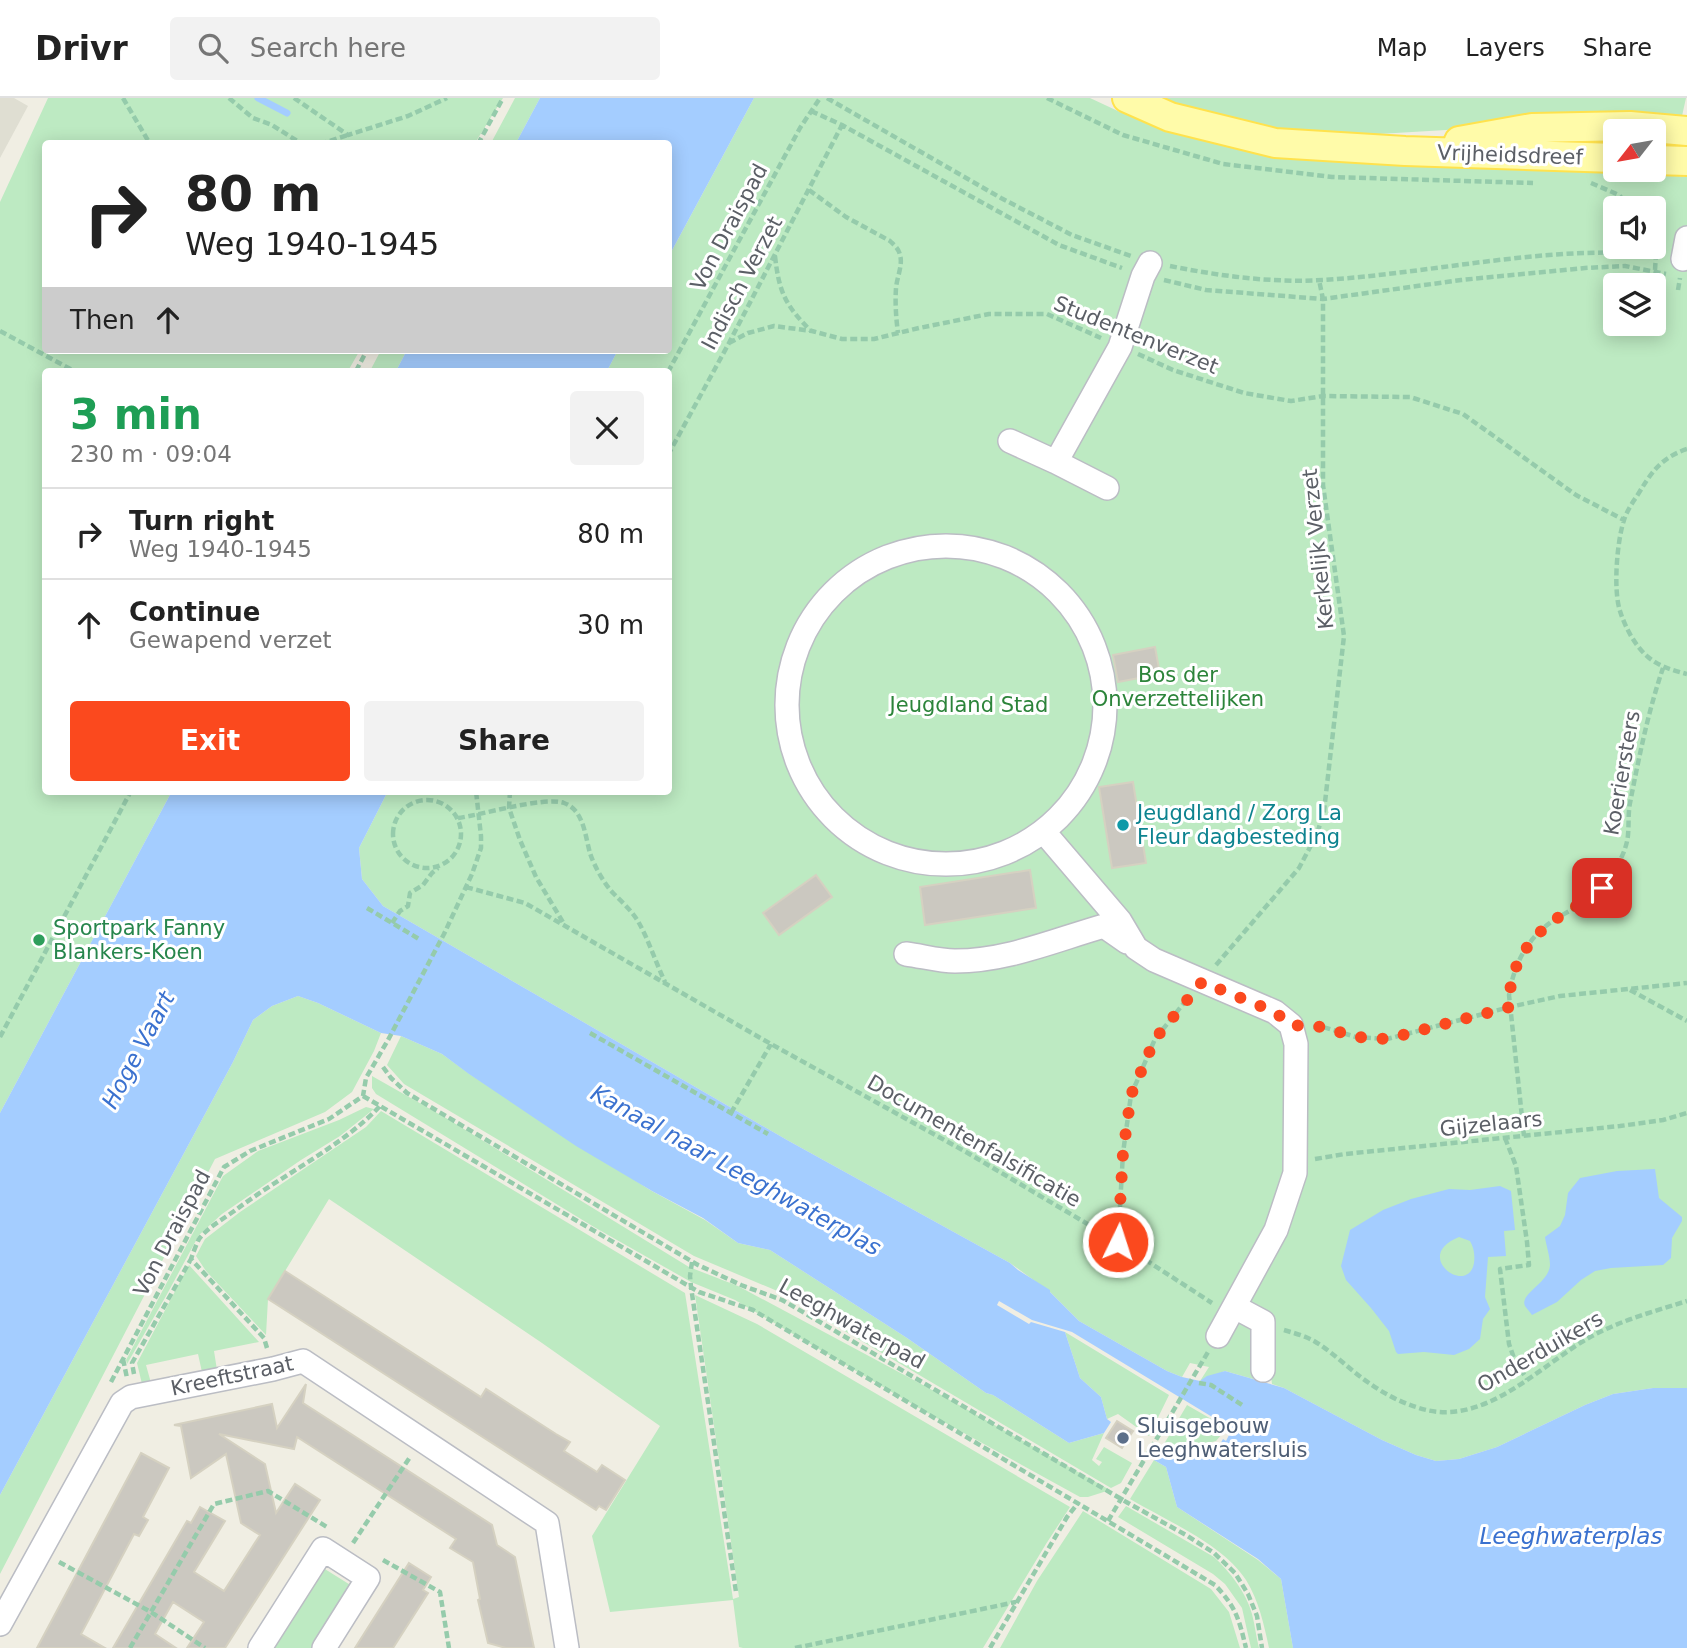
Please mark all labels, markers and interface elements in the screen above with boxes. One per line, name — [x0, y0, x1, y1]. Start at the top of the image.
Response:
search box — [170, 17, 660, 80]
text: Drivr — [35, 29, 128, 68]
icon: search — [194, 29, 232, 67]
text: Search here — [250, 33, 406, 63]
text: Map — [1377, 34, 1427, 62]
text: Layers — [1465, 34, 1545, 62]
text: Share — [1583, 34, 1652, 62]
north arrow — [1603, 119, 1666, 182]
map controls — [1603, 119, 1666, 336]
street label: Vrijheidsdreef — [1437, 140, 1584, 170]
street label: Von Draispad — [686, 160, 772, 294]
text: 80 m — [185, 166, 321, 223]
icon: right — [70, 168, 161, 259]
button: sound — [1603, 196, 1666, 259]
street label: Indisch Verzet — [697, 212, 787, 354]
text: Weg 1940-1945 — [185, 225, 439, 263]
button: layers — [1603, 273, 1666, 336]
street label: Studentenverzet — [1050, 291, 1222, 379]
icon: ahead — [149, 301, 187, 339]
text: Then — [70, 305, 135, 335]
text: 3 min — [70, 390, 202, 439]
button: close — [570, 391, 644, 465]
text: 230 m · 09:04 — [70, 441, 232, 467]
street label: Kerkelijk Verzet — [1298, 467, 1338, 631]
text: Turn right — [129, 506, 274, 536]
icon: right — [70, 515, 108, 553]
text: 80 m — [577, 519, 644, 549]
text: Weg 1940-1945 — [129, 536, 312, 562]
text: Continue — [129, 597, 260, 627]
icon: ahead — [70, 606, 108, 644]
text: 30 m — [577, 610, 644, 640]
text: Gewapend verzet — [129, 627, 332, 653]
park label: Bos der Onverzettelijken — [1092, 663, 1264, 711]
park label: Jeugdland Stad — [888, 693, 1048, 717]
button: Exit — [70, 701, 350, 781]
button: Share — [364, 701, 644, 781]
street label: Koeriersters — [1599, 709, 1645, 837]
place label: Jeugdland / Zorg La Fleur dagbesteding — [1135, 801, 1342, 849]
marker: Jeugdland / Zorg La Fleur dagbesteding — [1115, 817, 1131, 833]
pin — [1572, 858, 1632, 918]
icon: arrive — [1583, 869, 1621, 907]
place label: Sportpark Fanny Blankers-Koen — [53, 916, 225, 964]
marker: Sportpark Fanny Blankers-Koen — [31, 932, 47, 948]
water label: Hoge Vaart — [96, 986, 180, 1113]
street label: Documentenfalsificatie — [863, 1070, 1085, 1212]
water label: Kanaal naar Leeghwaterplas — [587, 1079, 885, 1261]
street label: Gijzelaars — [1439, 1107, 1543, 1141]
street label: Von Draispad — [129, 1166, 215, 1300]
position arrow — [1081, 1205, 1155, 1279]
street label: Leeghwaterpad — [775, 1274, 929, 1374]
street label: Onderduikers — [1473, 1306, 1607, 1398]
street label: Kreeftstraat — [168, 1351, 296, 1401]
place label: Sluisgebouw Leeghwatersluis — [1137, 1414, 1308, 1462]
marker: Sluisgebouw Leeghwatersluis — [1115, 1430, 1131, 1446]
water label: Leeghwaterplas — [1480, 1523, 1662, 1549]

